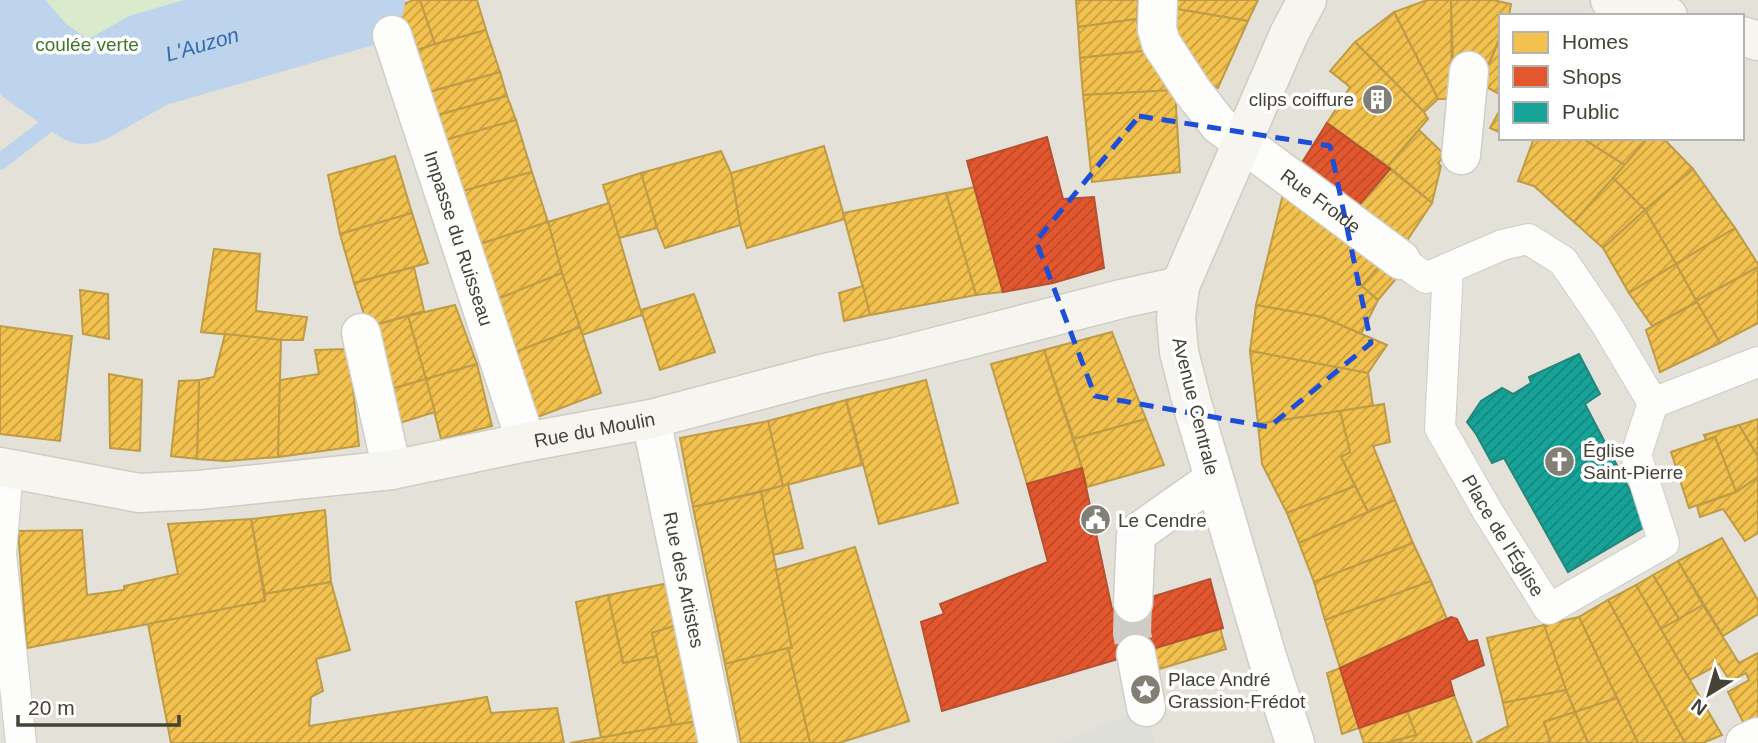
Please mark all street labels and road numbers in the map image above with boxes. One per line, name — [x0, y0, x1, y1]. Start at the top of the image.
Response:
street label: Impasse du Ruisseau — [420, 148, 497, 329]
street label: Rue Froide — [1277, 165, 1365, 237]
street label: Avenue Centrale — [1168, 335, 1223, 477]
street label: Rue du Moulin — [532, 408, 657, 451]
street label: Place de l'Église — [1458, 471, 1548, 600]
street label: Rue des Artistes — [659, 510, 708, 650]

